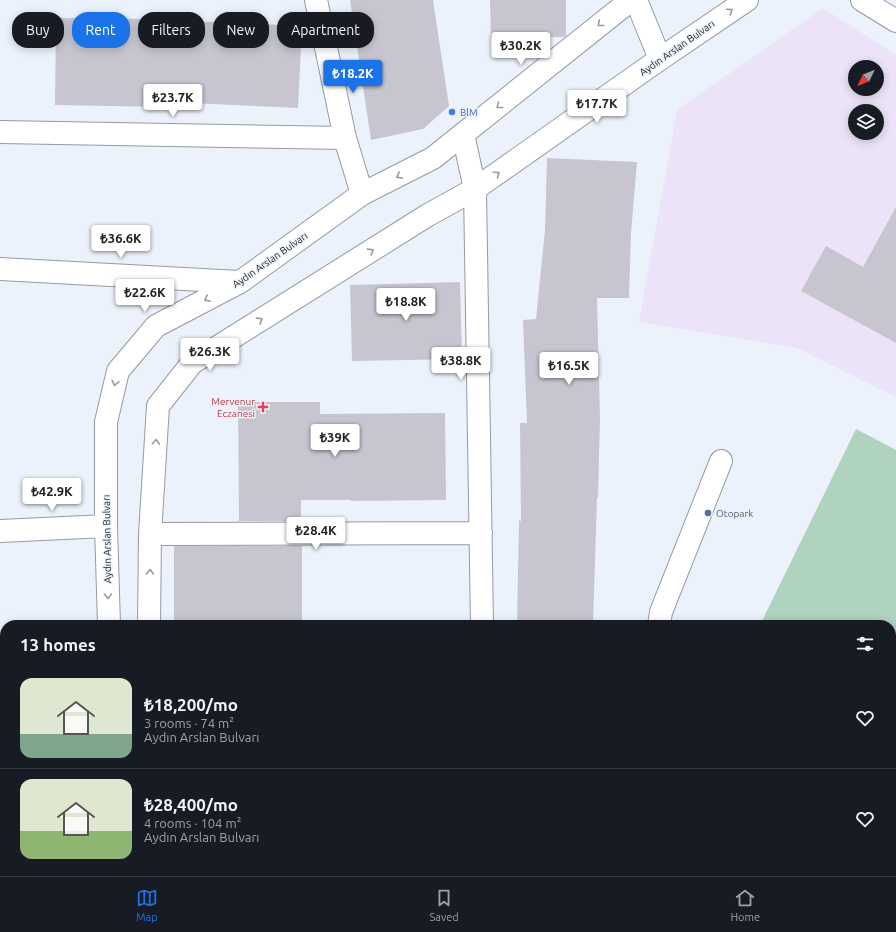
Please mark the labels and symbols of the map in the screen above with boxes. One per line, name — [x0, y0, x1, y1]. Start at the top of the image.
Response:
one-way arrow — [726, 8, 733, 16]
street label: Aydın Arslan Bulvarı — [637, 18, 717, 78]
one-way arrow — [598, 20, 605, 27]
pin: ₺30.2K — [488, 32, 554, 66]
pin: ₺18.2K — [320, 60, 386, 94]
north arrow — [848, 60, 884, 96]
pin: ₺23.7K — [140, 84, 206, 118]
pin: ₺17.7K — [564, 90, 630, 124]
one-way arrow — [496, 101, 503, 108]
marker: BİM — [447, 107, 457, 117]
place label: BİM — [460, 107, 478, 118]
one-way arrow — [395, 171, 403, 179]
one-way arrow — [493, 172, 500, 179]
pin: ₺36.6K — [88, 225, 154, 259]
street label: Aydın Arslan Bulvarı — [230, 230, 310, 290]
one-way arrow — [367, 248, 374, 256]
pin: ₺22.6K — [112, 279, 178, 313]
pin: ₺18.8K — [373, 288, 439, 322]
one-way arrow — [204, 294, 212, 302]
one-way arrow — [256, 317, 263, 325]
pin: ₺26.3K — [177, 338, 243, 372]
pin: ₺38.8K — [428, 347, 494, 381]
pin: ₺16.5K — [536, 352, 602, 386]
one-way arrow — [111, 380, 120, 387]
place label: Mervenur Eczanesi — [211, 396, 255, 419]
marker: Mervenur Eczanesi — [258, 402, 268, 412]
pin: ₺39K — [311, 424, 359, 458]
one-way arrow — [151, 439, 160, 445]
pin: ₺42.9K — [19, 478, 85, 512]
street label: Aydın Arslan Bulvarı — [101, 494, 113, 584]
marker: Otopark — [703, 508, 713, 518]
place label: Otopark — [716, 508, 753, 519]
pin: ₺28.4K — [283, 517, 349, 551]
one-way arrow — [146, 569, 154, 575]
one-way arrow — [104, 593, 112, 599]

